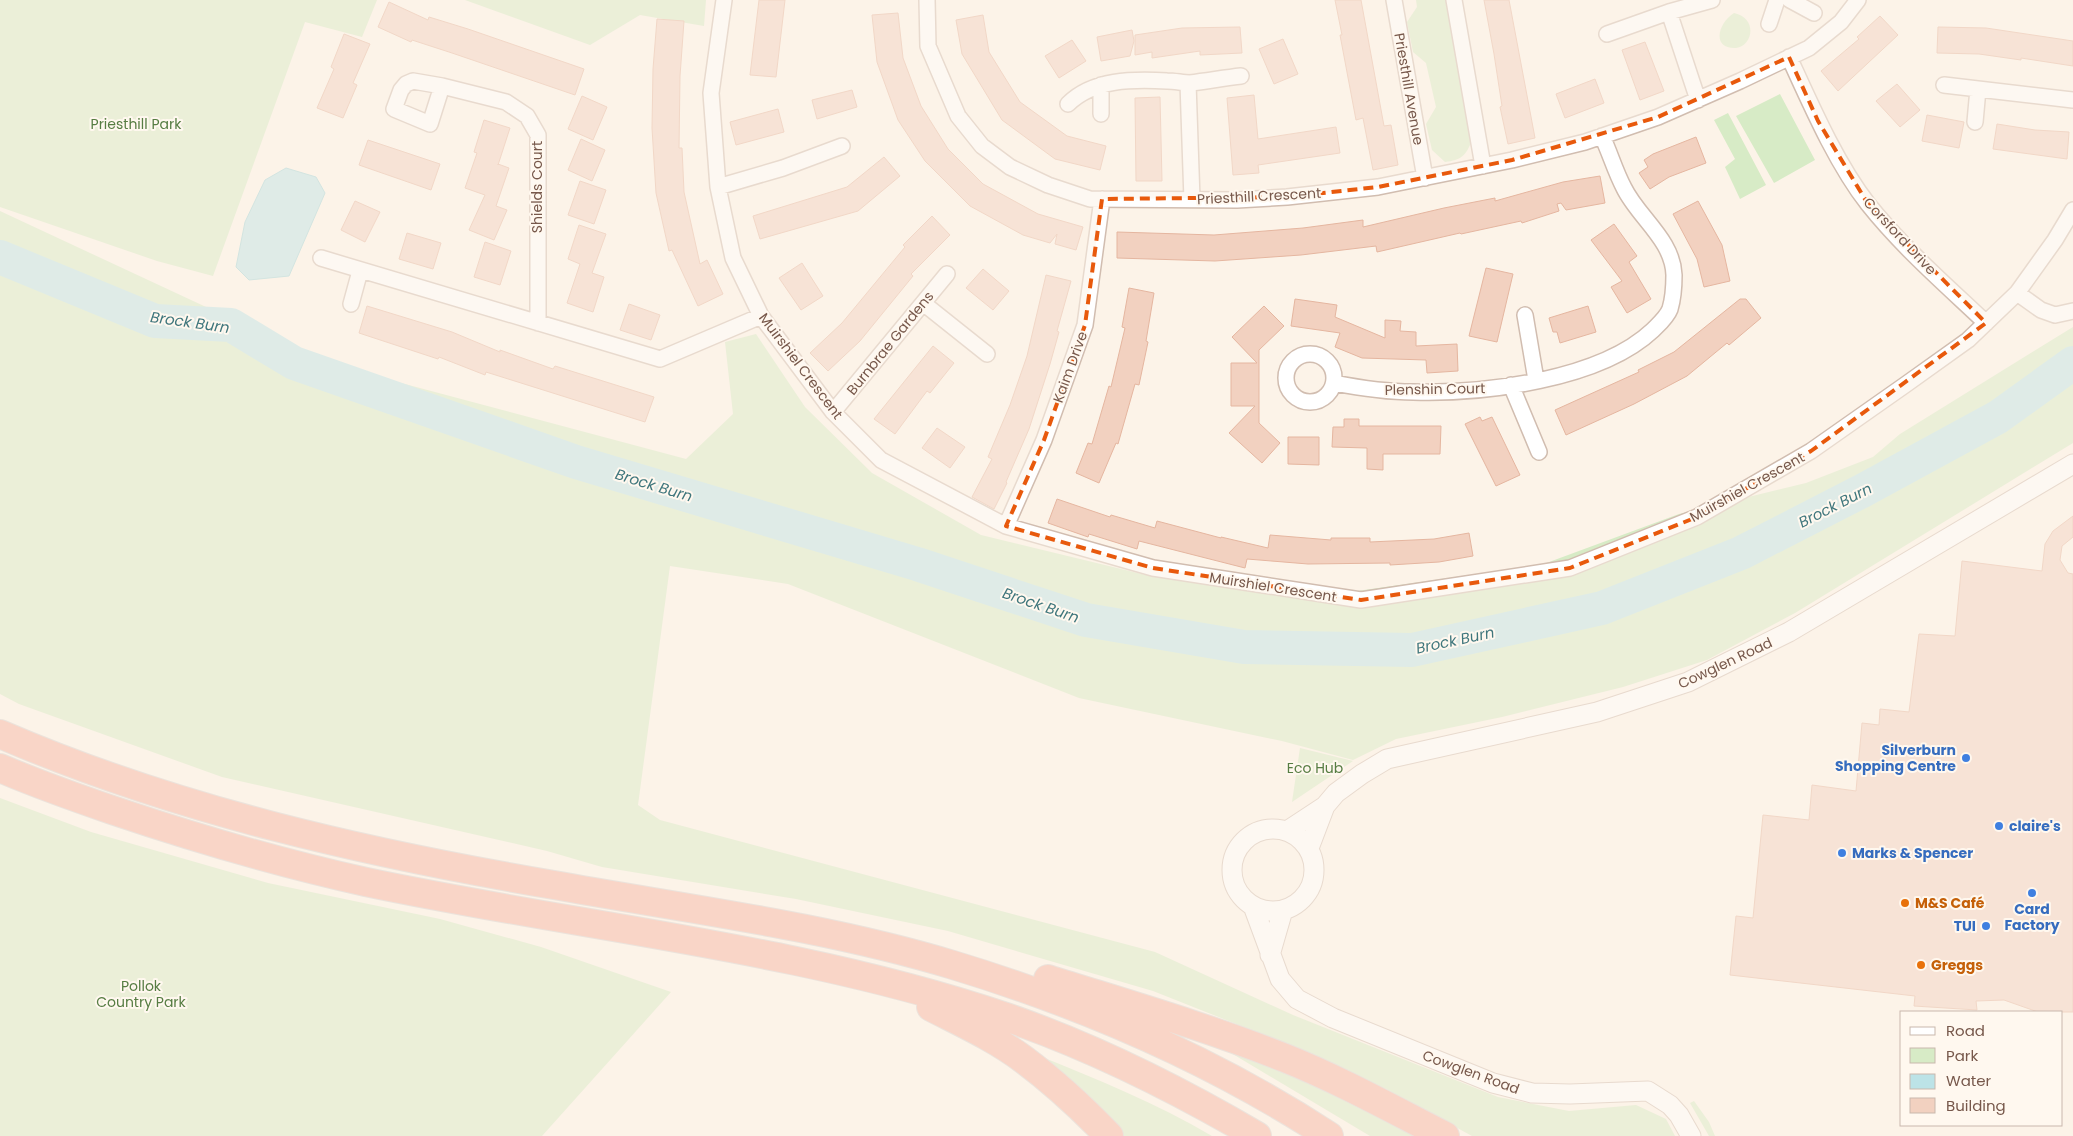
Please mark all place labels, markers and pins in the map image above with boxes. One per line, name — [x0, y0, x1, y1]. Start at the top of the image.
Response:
place label: Silverburn Shopping Centre — [1835, 740, 1956, 776]
marker: Silverburn Shopping Centre — [1960, 752, 1972, 764]
place label: claire's — [2009, 816, 2061, 836]
marker: claire's — [1993, 820, 2005, 832]
place label: Marks & Spencer — [1852, 843, 1973, 863]
marker: Marks & Spencer — [1836, 847, 1848, 859]
marker: Card Factory — [2026, 887, 2038, 899]
place label: M&S Café — [1915, 893, 1985, 913]
marker: M&S Café — [1899, 897, 1911, 909]
place label: Card Factory — [2004, 899, 2060, 935]
place label: TUI — [1954, 916, 1976, 936]
marker: TUI — [1980, 920, 1992, 932]
place label: Greggs — [1931, 955, 1983, 975]
marker: Greggs — [1915, 959, 1927, 971]

